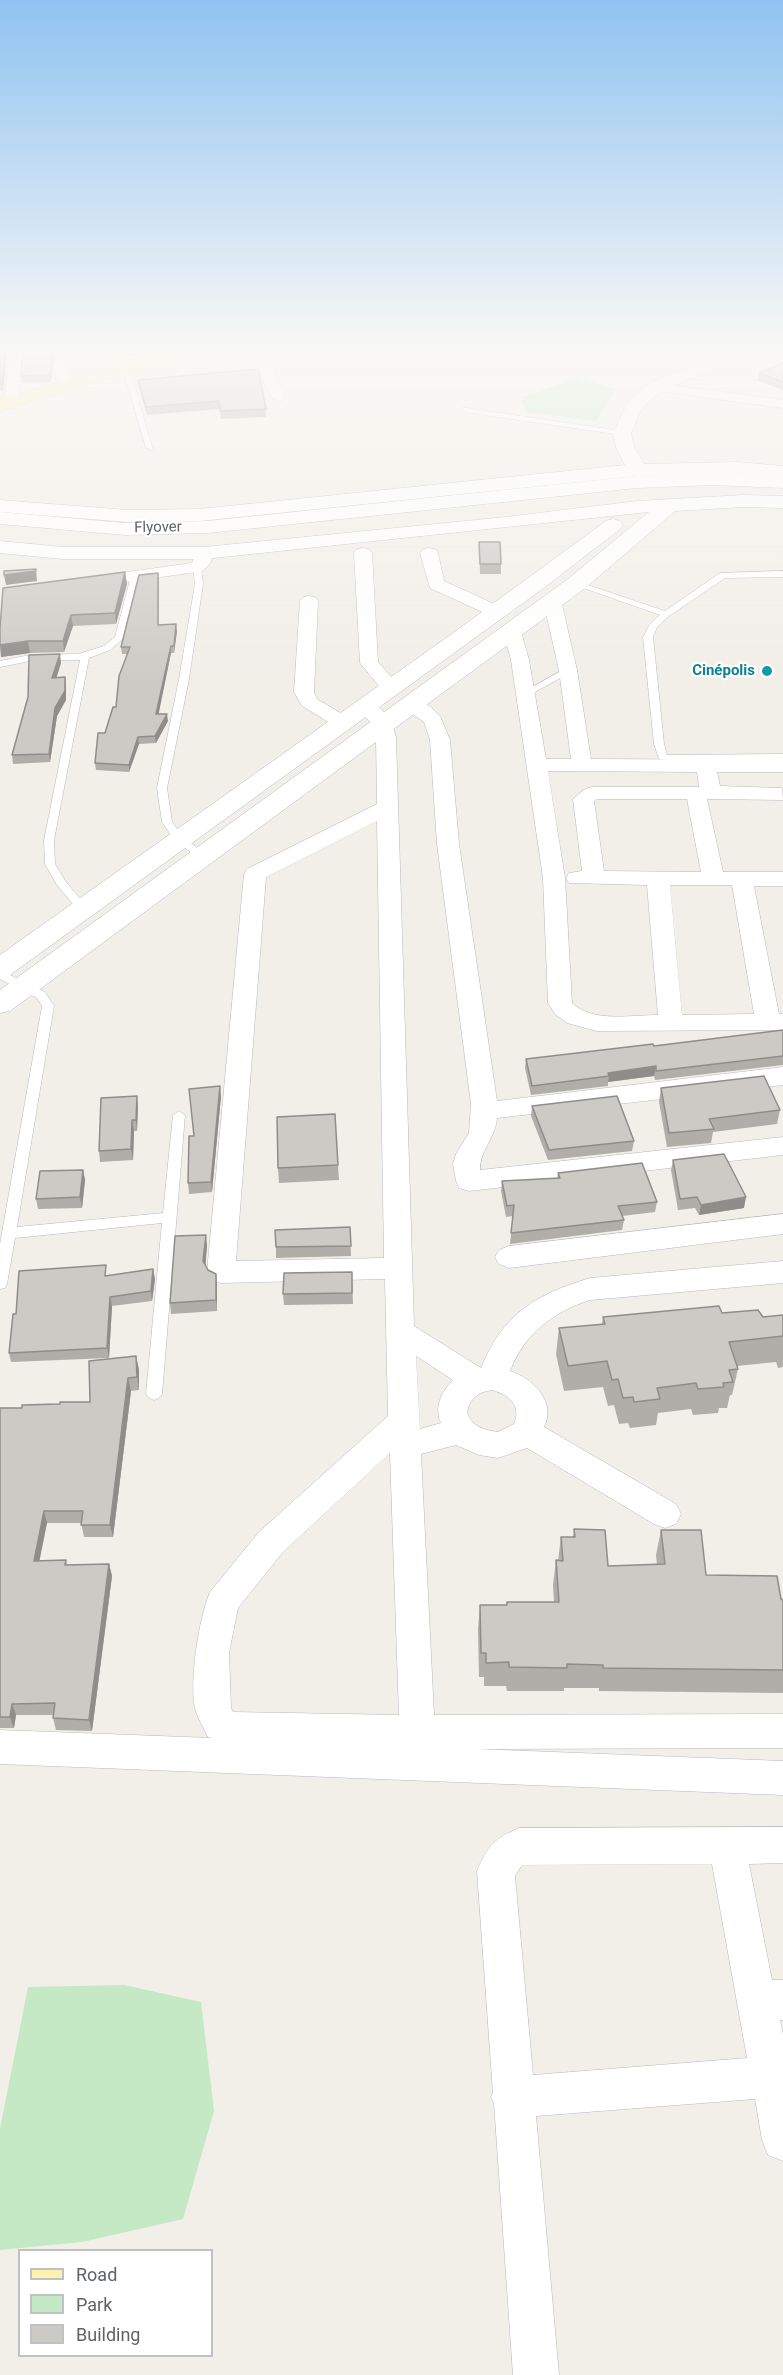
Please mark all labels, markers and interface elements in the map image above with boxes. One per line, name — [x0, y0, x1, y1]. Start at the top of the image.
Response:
street label: Flyover — [134, 519, 182, 537]
place label: Cinépolis — [692, 662, 755, 680]
marker: Cinépolis — [760, 664, 774, 678]
legend — [18, 2249, 213, 2357]
text: Road — [76, 2264, 117, 2285]
text: Park — [76, 2294, 112, 2315]
text: Building — [76, 2324, 140, 2345]

